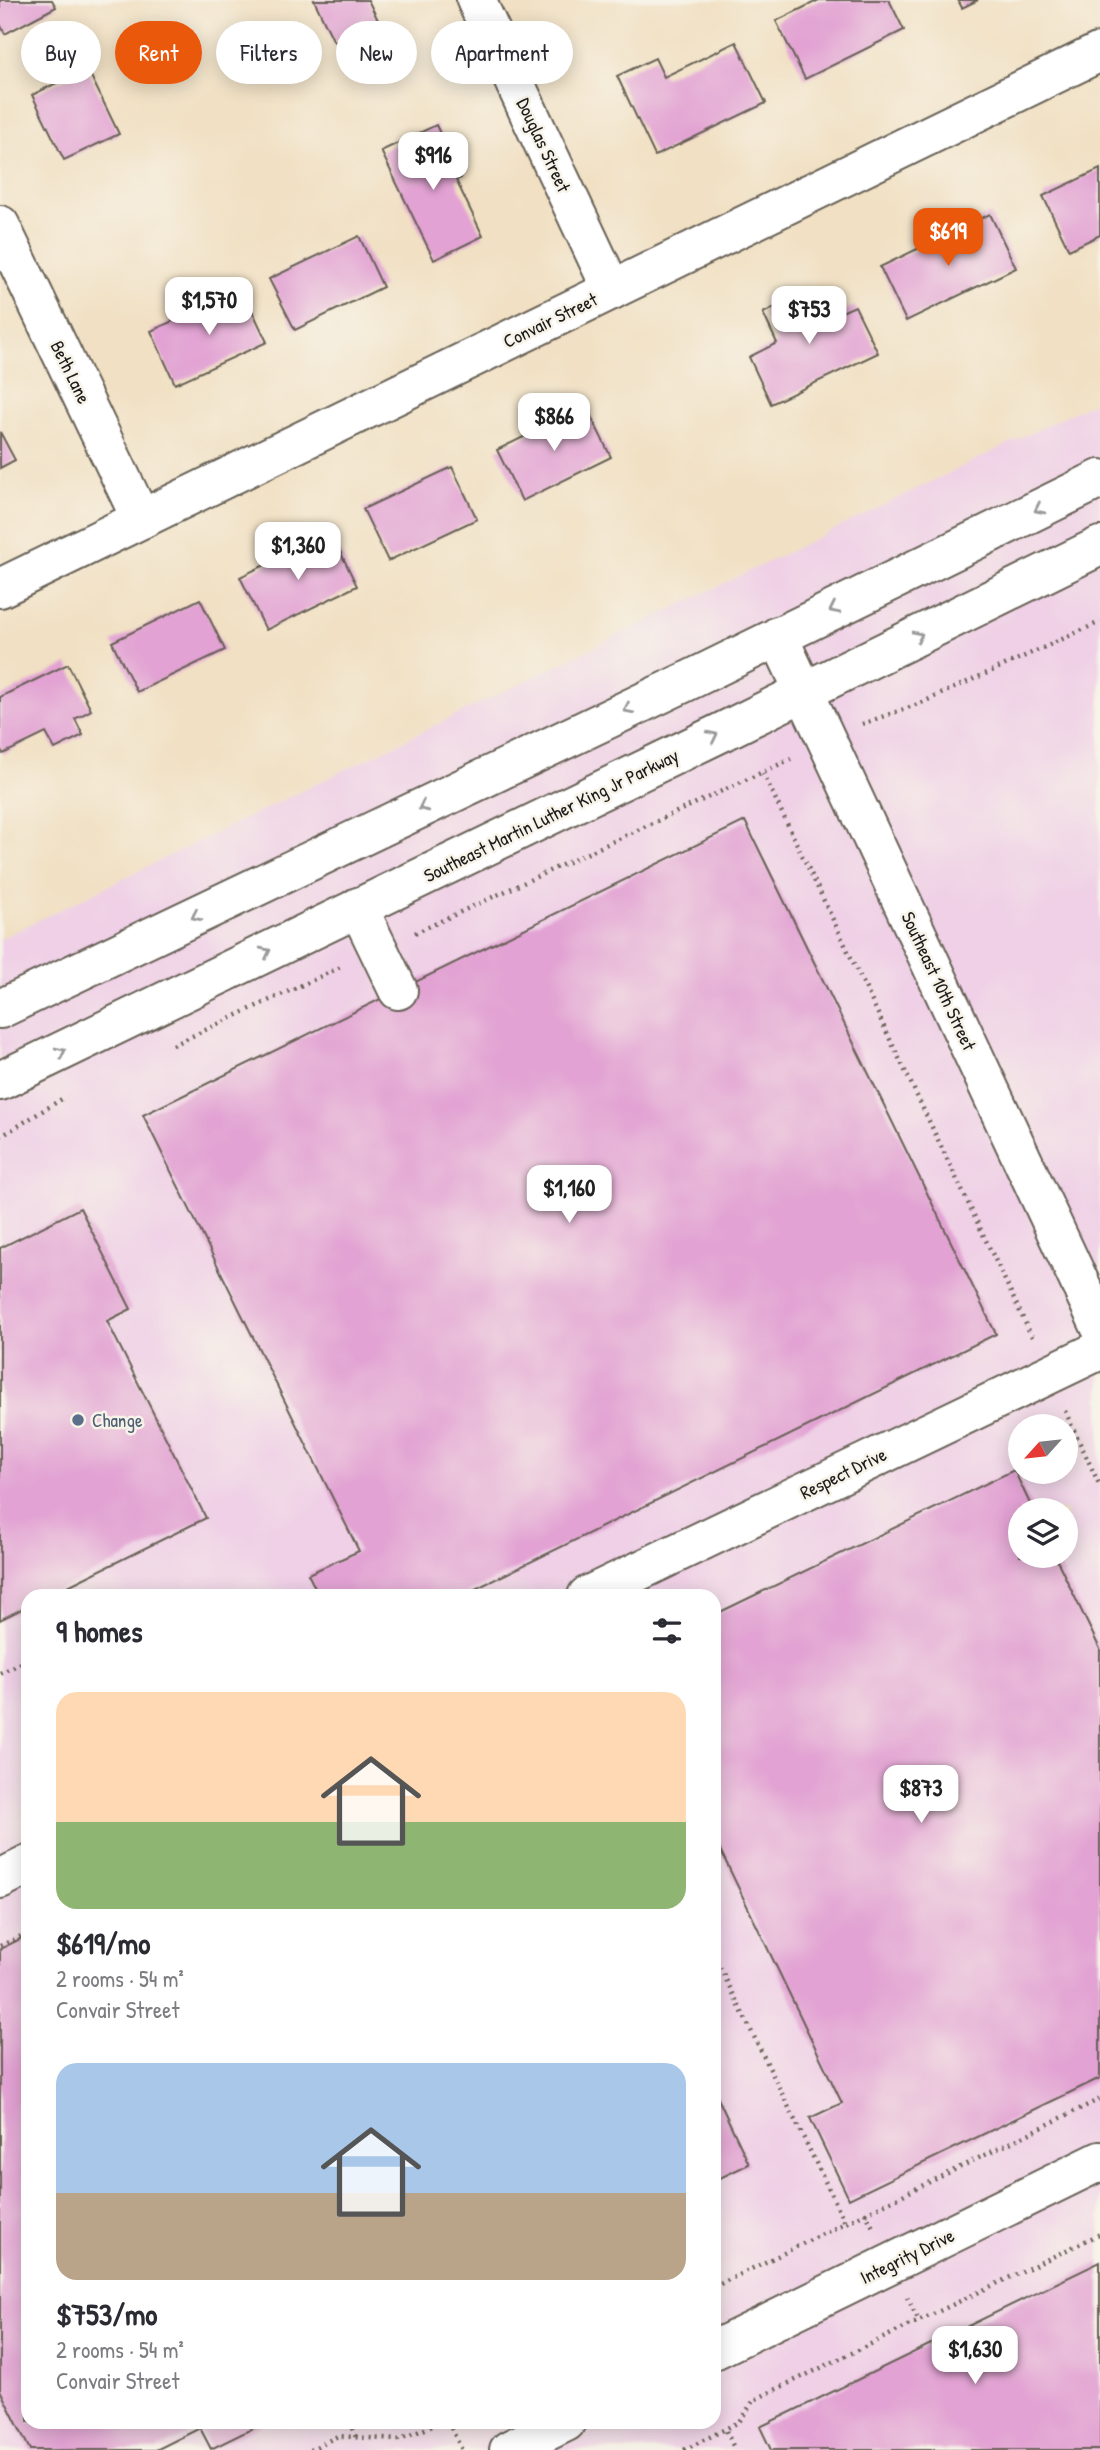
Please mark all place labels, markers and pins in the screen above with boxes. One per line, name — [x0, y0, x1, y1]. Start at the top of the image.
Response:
pin: $916 — [392, 132, 474, 192]
pin: $619 — [907, 208, 989, 268]
pin: $1,570 — [152, 278, 266, 337]
pin: $753 — [768, 286, 850, 346]
pin: $866 — [513, 393, 595, 453]
pin: $1,360 — [241, 522, 355, 582]
pin: $1,160 — [512, 1166, 626, 1225]
place label: Change — [92, 1407, 143, 1433]
marker: Change — [70, 1412, 86, 1428]
pin: $873 — [880, 1766, 962, 1825]
pin: $1,630 — [918, 2326, 1032, 2386]

